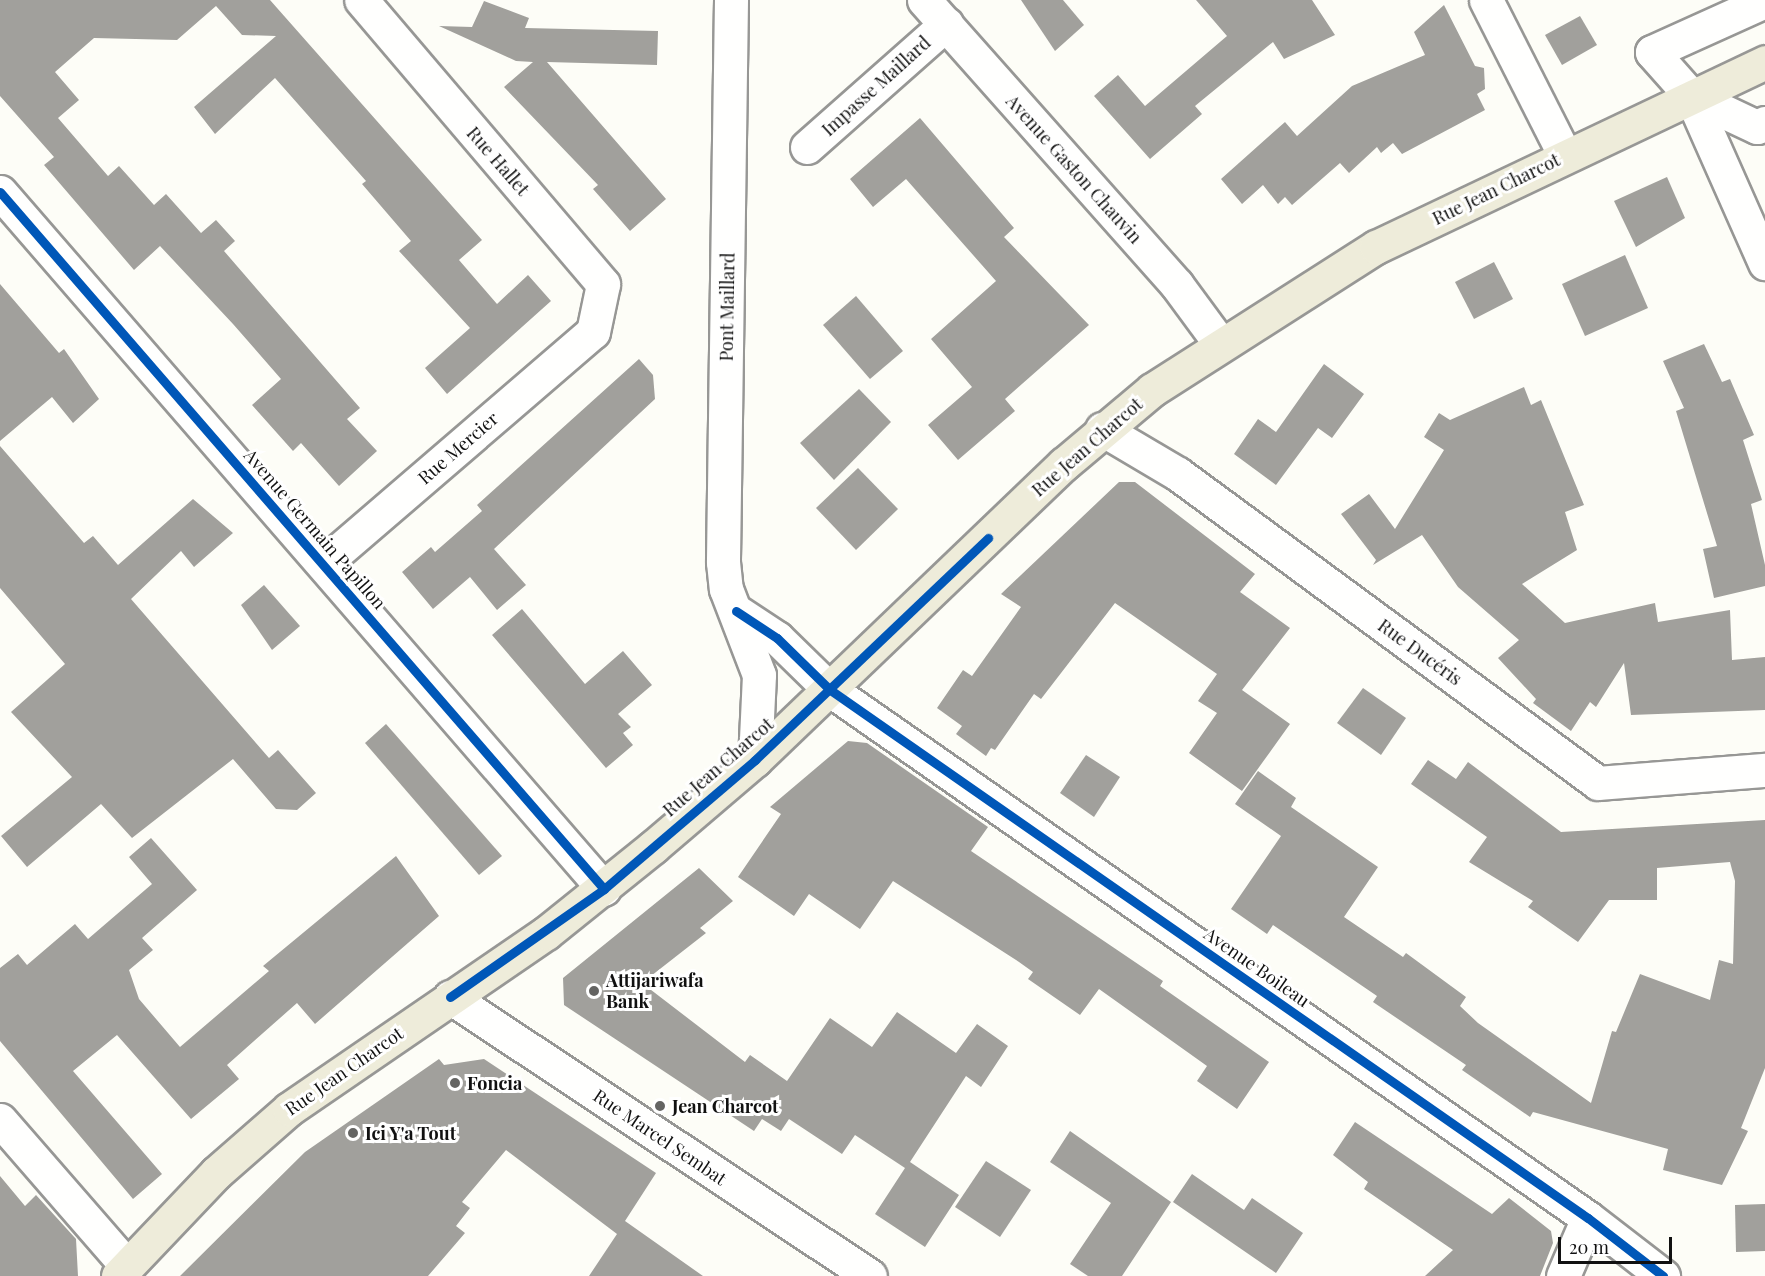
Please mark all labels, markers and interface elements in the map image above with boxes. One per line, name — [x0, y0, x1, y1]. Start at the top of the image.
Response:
street label: Impasse Maillard — [817, 32, 935, 140]
street label: Avenue Gaston Chauvin — [1002, 90, 1146, 248]
street label: Rue Hallet — [462, 122, 534, 200]
street label: Rue Jean Charcot — [1429, 149, 1563, 229]
street label: Pont Maillard — [715, 252, 739, 362]
street label: Rue Jean Charcot — [1027, 393, 1147, 501]
street label: Rue Mercier — [414, 407, 502, 489]
street label: Avenue Germain Papillon — [240, 445, 390, 613]
street label: Rue Ducéris — [1374, 614, 1466, 690]
street label: Rue Jean Charcot — [658, 713, 778, 821]
street label: Avenue Boileau — [1200, 923, 1314, 1011]
place label: Attijariwafa Bank — [606, 970, 703, 1012]
marker: Attijariwafa Bank — [587, 984, 601, 998]
street label: Rue Jean Charcot — [281, 1022, 407, 1120]
place label: Foncia — [467, 1072, 522, 1094]
marker: Foncia — [448, 1076, 462, 1090]
street label: Rue Marcel Sembat — [589, 1085, 731, 1189]
place label: Jean Charcot — [672, 1095, 778, 1117]
marker: Jean Charcot — [653, 1099, 667, 1113]
place label: Ici Y'a Tout — [365, 1122, 457, 1144]
marker: Ici Y'a Tout — [346, 1126, 360, 1140]
scale bar — [1561, 1225, 1675, 1263]
text: 20 m — [1569, 1235, 1609, 1259]

